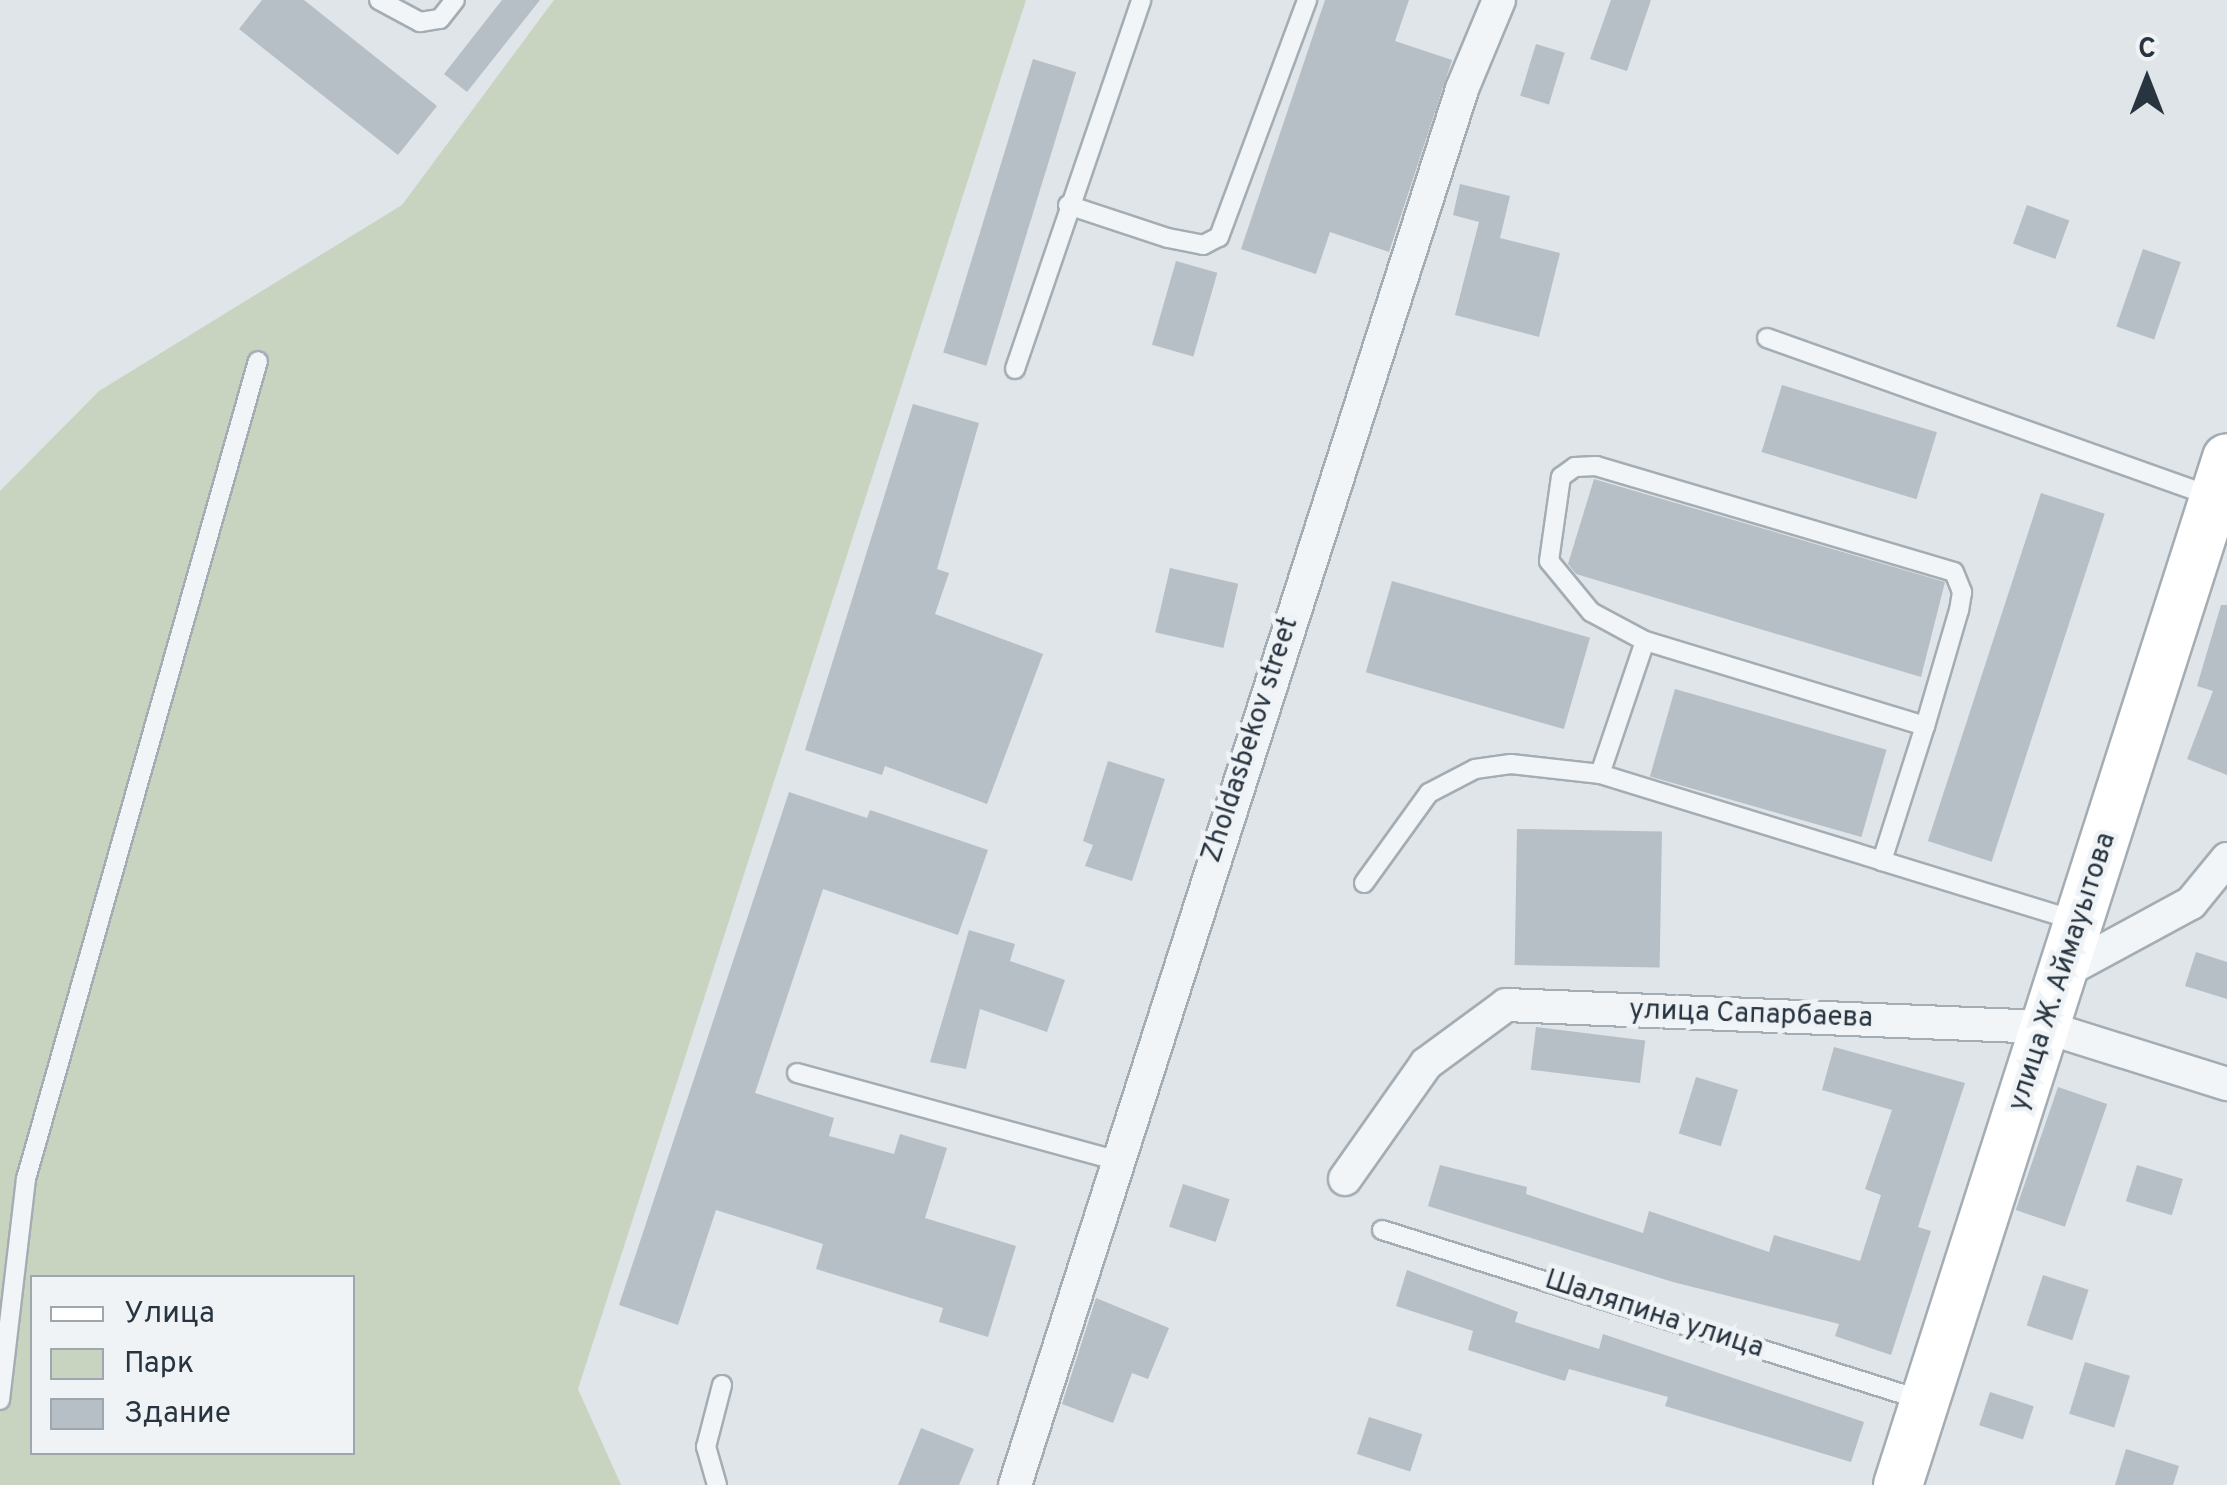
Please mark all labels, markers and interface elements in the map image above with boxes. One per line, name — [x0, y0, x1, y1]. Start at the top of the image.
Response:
north arrow — [2097, 30, 2197, 130]
text: С — [2138, 32, 2156, 68]
street label: Zholdasbekov street — [1195, 613, 1307, 867]
street label: улица Ж. Аймауытова — [2002, 828, 2124, 1116]
street label: улица Сапарбаева — [1628, 994, 1874, 1036]
street label: Шаляпина улица — [1540, 1264, 1768, 1366]
legend — [30, 1275, 355, 1455]
text: Улица — [124, 1296, 215, 1333]
text: Парк — [124, 1346, 194, 1383]
text: Здание — [124, 1396, 231, 1433]

